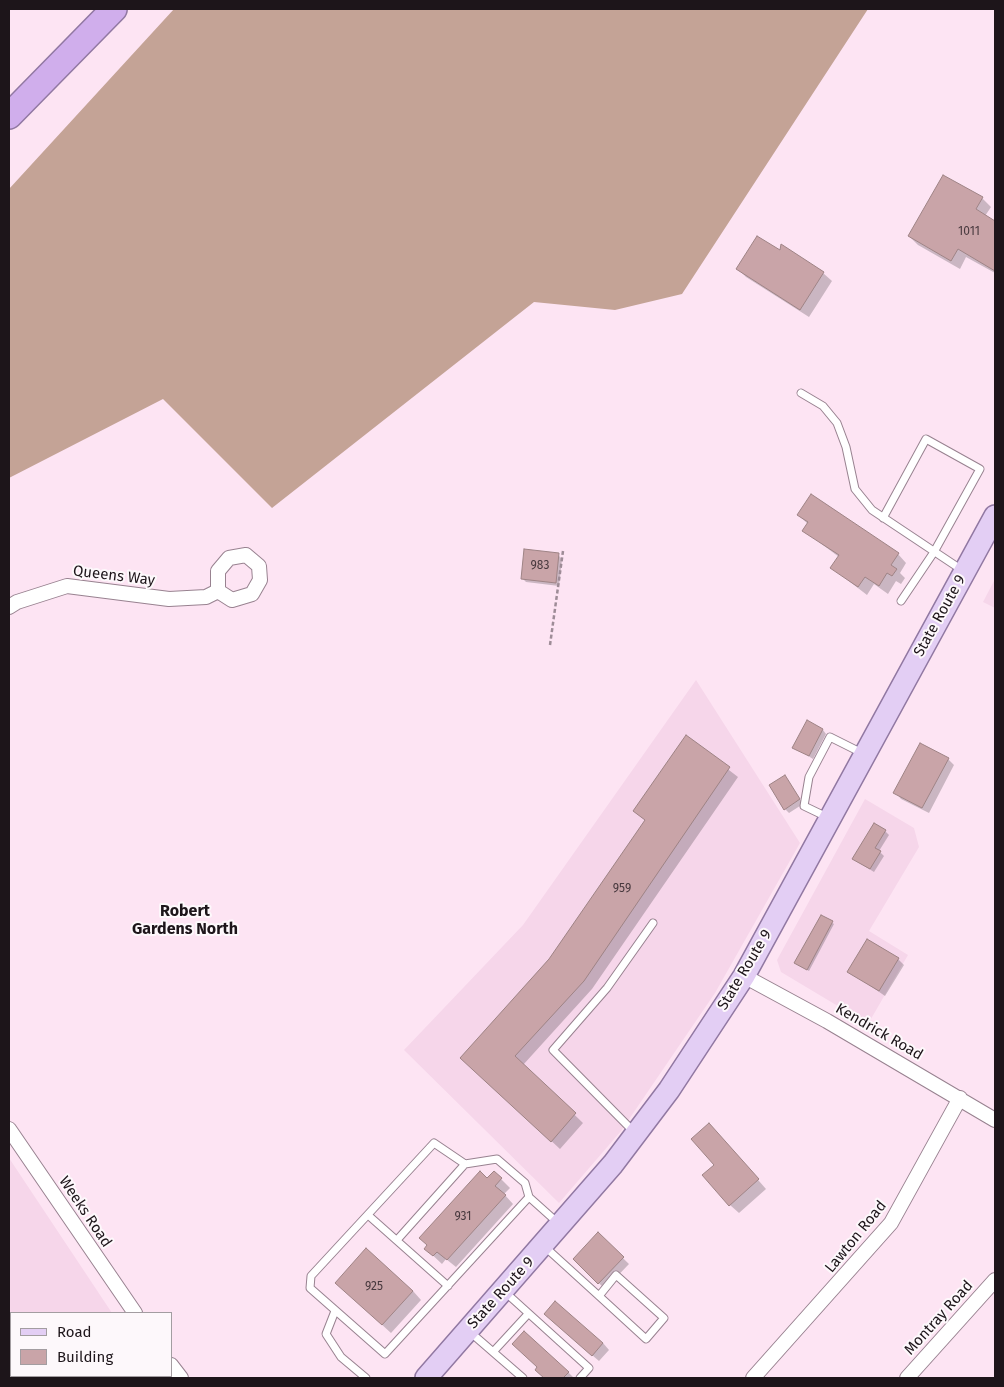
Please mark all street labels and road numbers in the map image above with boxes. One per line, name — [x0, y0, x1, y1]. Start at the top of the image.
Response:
street label: Queens Way — [72, 562, 156, 590]
street label: State Route 9 — [910, 572, 970, 660]
street label: State Route 9 — [714, 927, 776, 1013]
street label: Kendrick Road — [832, 1000, 926, 1064]
street label: Weeks Road — [55, 1173, 115, 1251]
street label: Lawton Road — [821, 1197, 891, 1277]
street label: State Route 9 — [464, 1253, 538, 1333]
street label: Montray Road — [901, 1277, 977, 1359]

